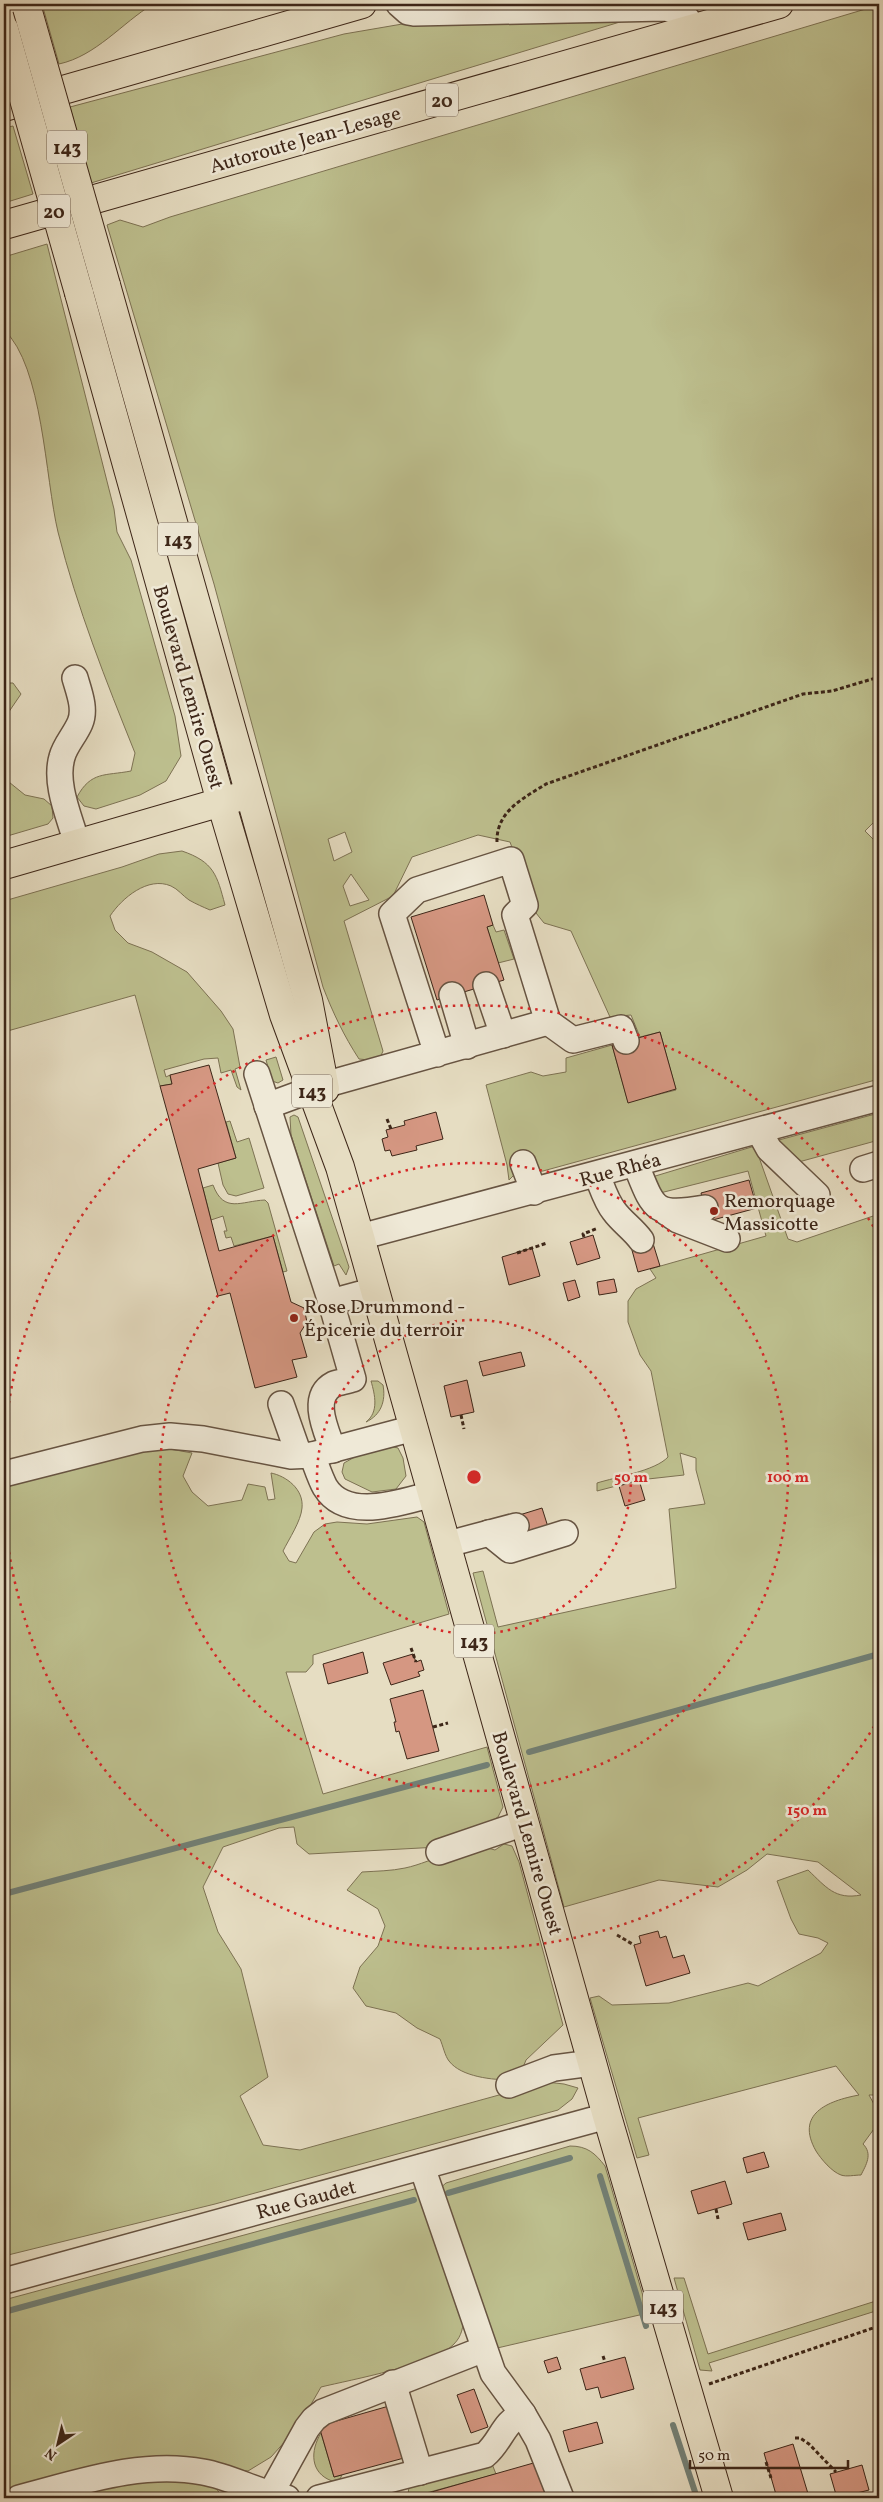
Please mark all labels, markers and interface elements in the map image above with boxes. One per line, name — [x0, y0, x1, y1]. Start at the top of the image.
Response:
road number: 20 — [426, 84, 458, 116]
street label: Autoroute Jean-Lesage — [207, 100, 404, 182]
road number: 143 — [47, 130, 87, 163]
road number: 20 — [38, 195, 70, 228]
road number: 143 — [158, 522, 198, 556]
street label: Boulevard Lemire Ouest — [145, 582, 230, 793]
road number: 143 — [292, 1074, 332, 1108]
street label: Rue Rhéa — [577, 1147, 664, 1195]
place label: Remorquage Massicotte — [724, 1188, 835, 1239]
marker: Remorquage Massicotte — [708, 1205, 720, 1217]
place label: Rose Drummond - Épicerie du terroir — [304, 1294, 465, 1345]
marker: Rose Drummond - Épicerie du terroir — [288, 1312, 300, 1324]
centre of rings — [465, 1468, 483, 1486]
text: 50 m — [614, 1468, 648, 1489]
text: 100 m — [767, 1468, 810, 1489]
road number: 143 — [454, 1624, 494, 1658]
street label: Boulevard Lemire Ouest — [484, 1728, 569, 1939]
text: 150 m — [787, 1801, 827, 1822]
street label: Rue Gaudet — [254, 2174, 359, 2228]
road number: 143 — [643, 2290, 683, 2324]
north arrow — [32, 2420, 82, 2470]
scale bar — [690, 2437, 848, 2469]
text: N — [42, 2443, 61, 2464]
text: 50 m — [698, 2446, 730, 2467]

